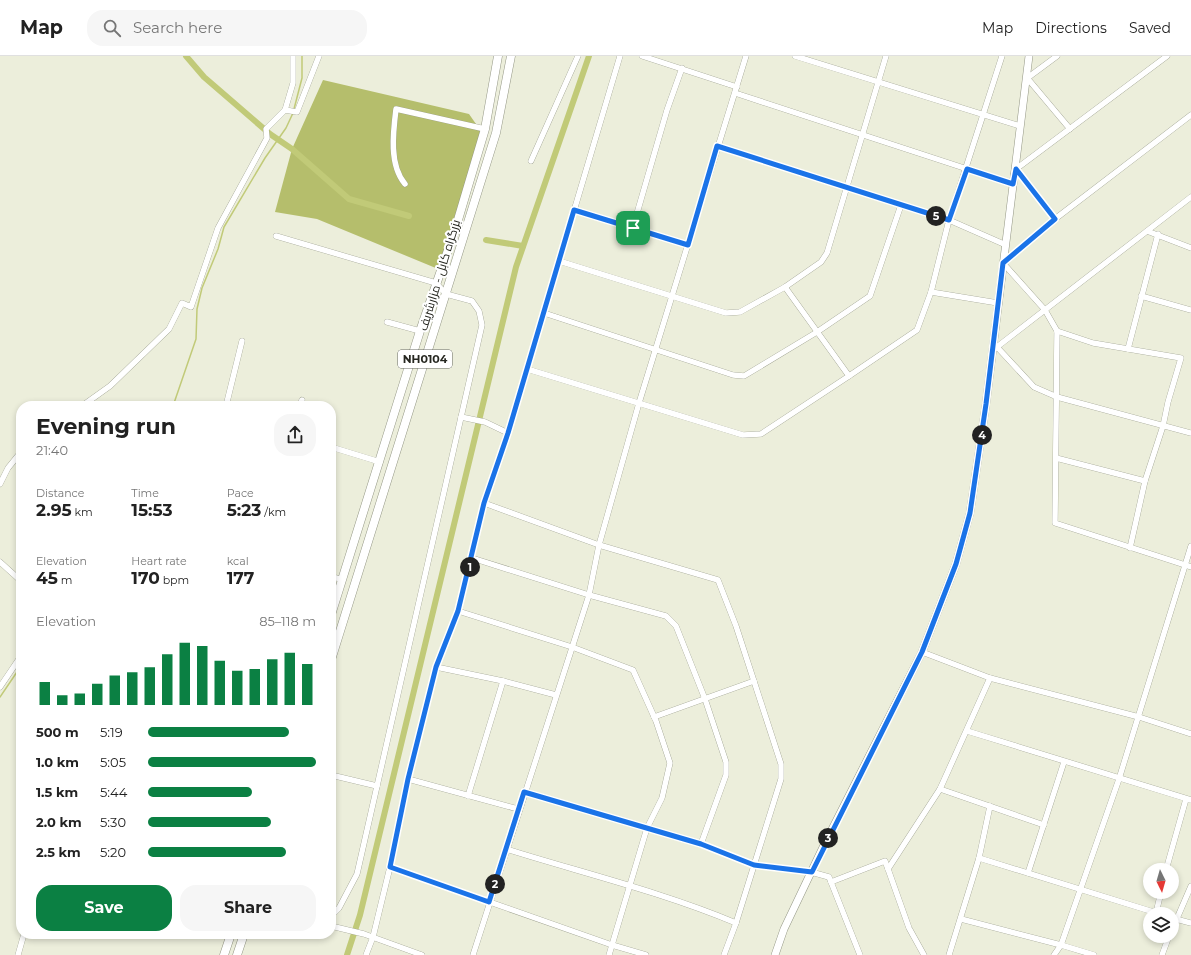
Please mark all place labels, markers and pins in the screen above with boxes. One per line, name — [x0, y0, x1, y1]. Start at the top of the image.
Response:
pin: 5 — [926, 206, 946, 226]
pin — [616, 211, 650, 245]
pin: 4 — [972, 425, 992, 445]
pin: 1 — [460, 557, 480, 577]
pin: 3 — [818, 828, 838, 848]
pin: 2 — [485, 874, 505, 894]

